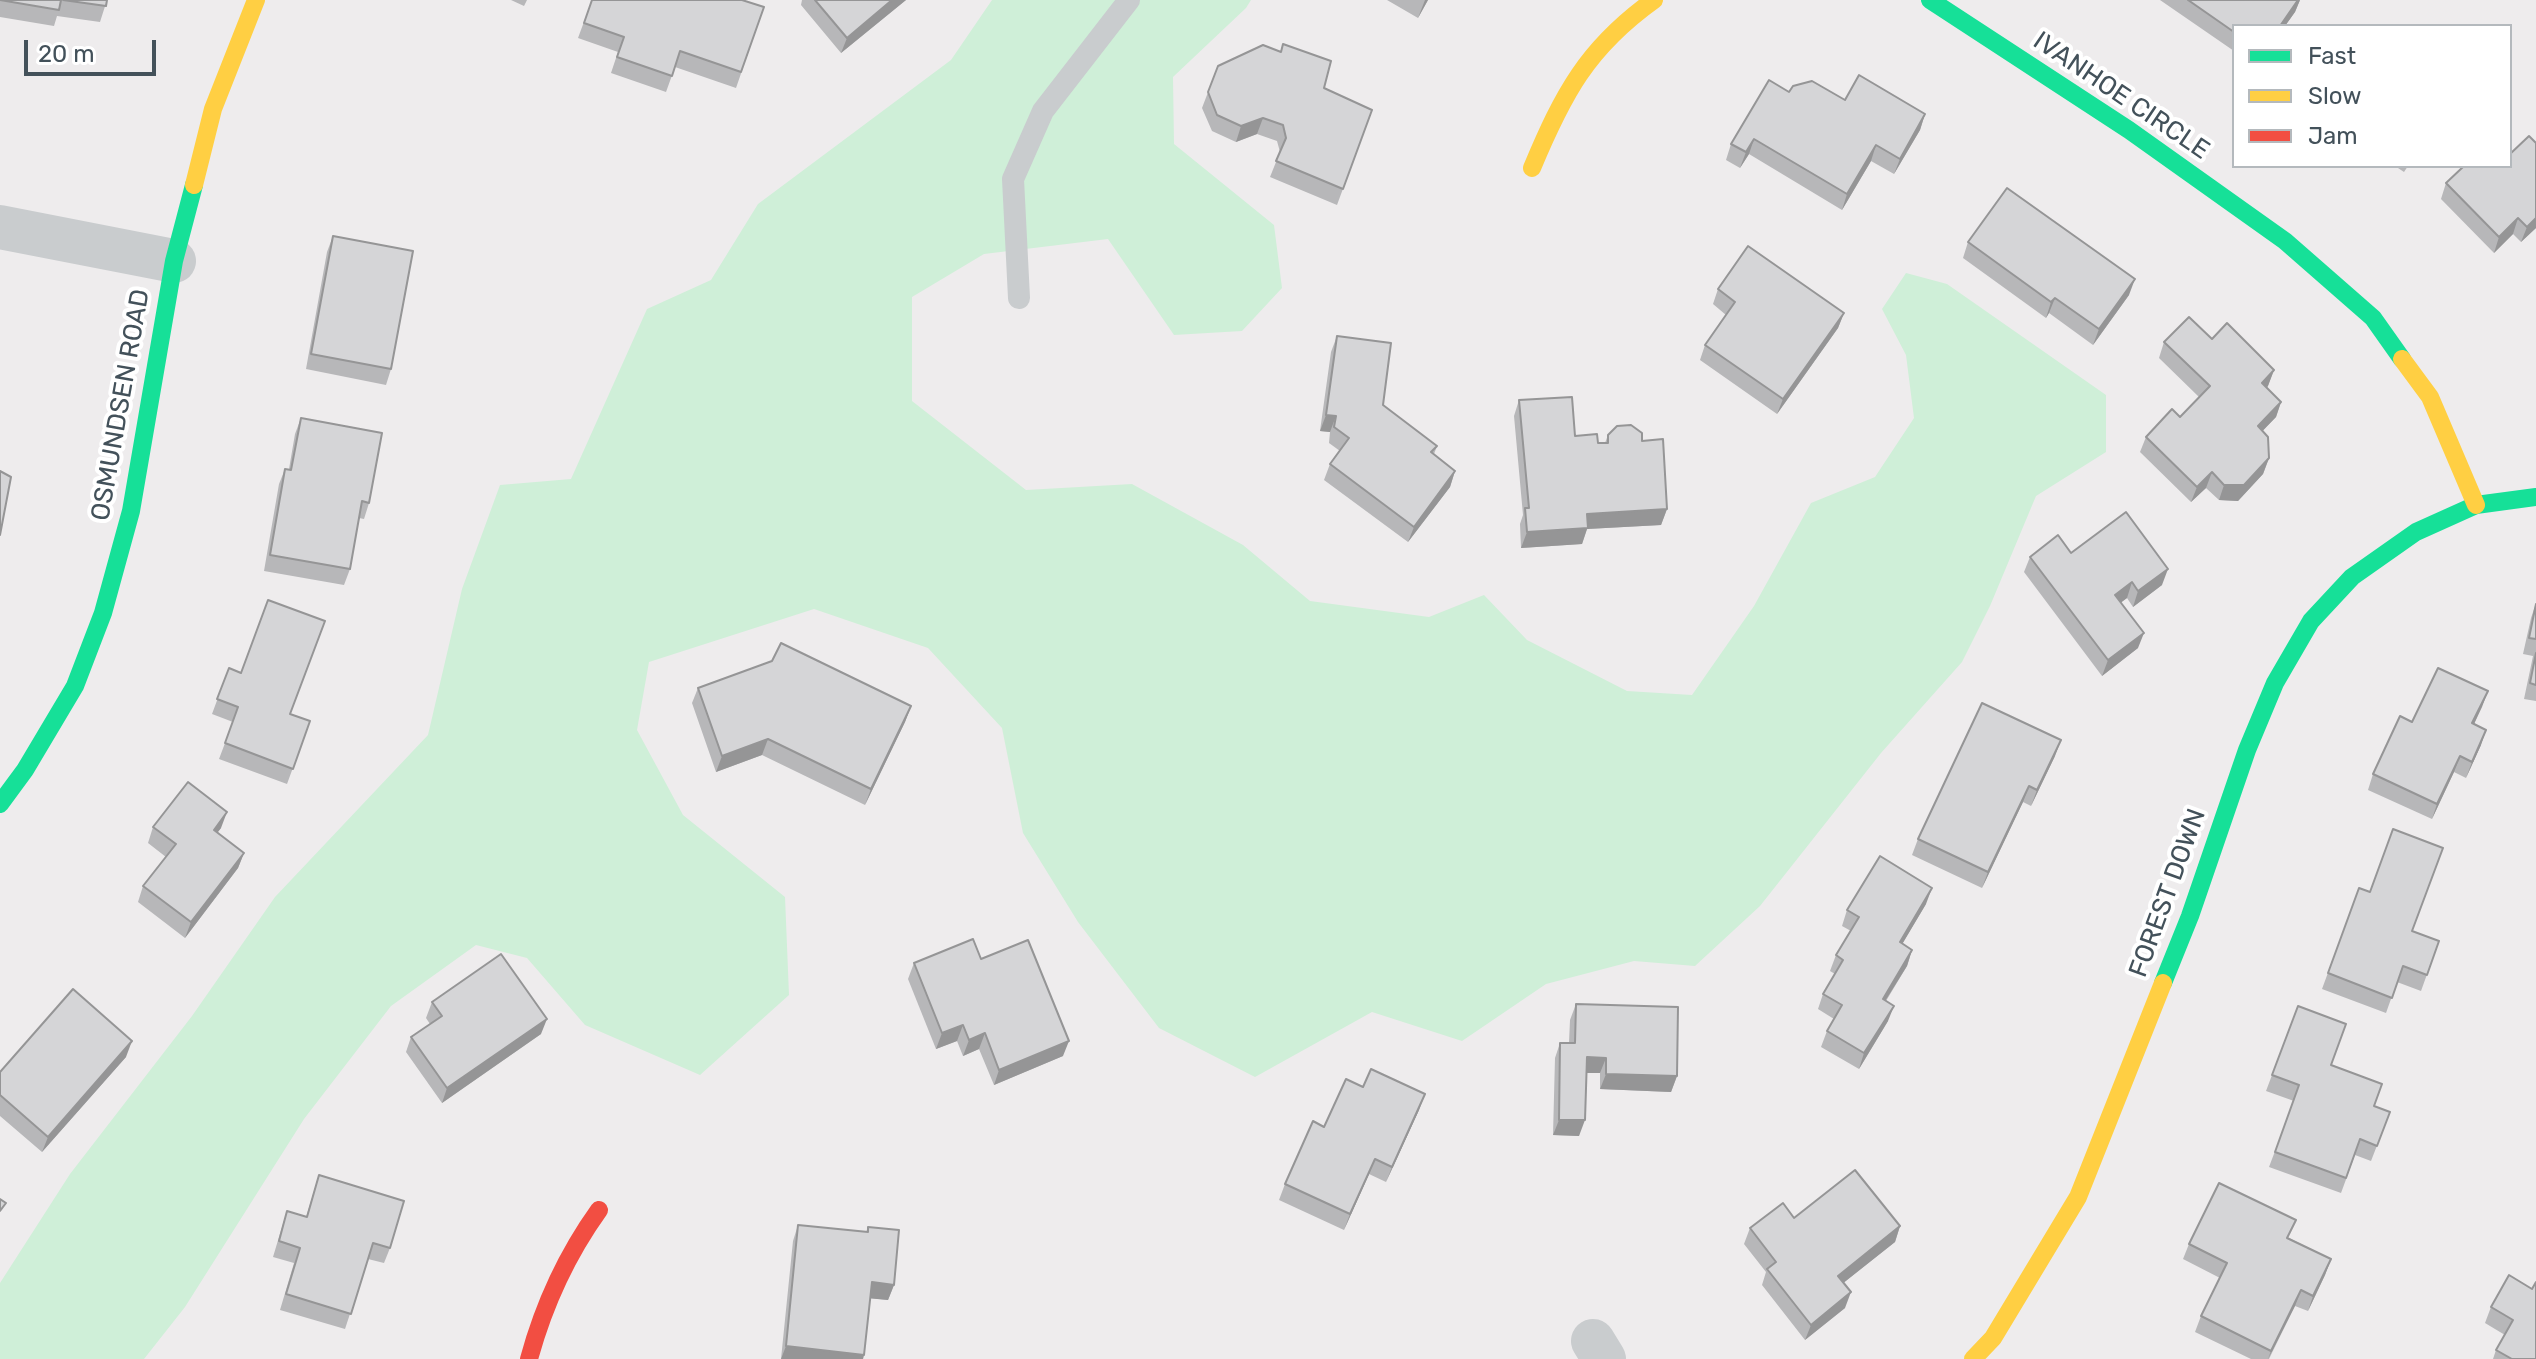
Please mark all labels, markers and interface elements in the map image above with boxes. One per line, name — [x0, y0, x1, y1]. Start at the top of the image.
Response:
scale bar — [28, 24, 160, 74]
legend — [2232, 24, 2512, 168]
street label: IVANHOE CIRCLE — [2027, 26, 2215, 166]
text: 20 m — [38, 40, 95, 68]
text: Fast — [2308, 42, 2356, 70]
text: Slow — [2308, 82, 2361, 110]
text: Jam — [2308, 122, 2358, 150]
street label: OSMUNDSEN ROAD — [85, 287, 157, 523]
street label: FOREST DOWN — [2123, 804, 2213, 982]

